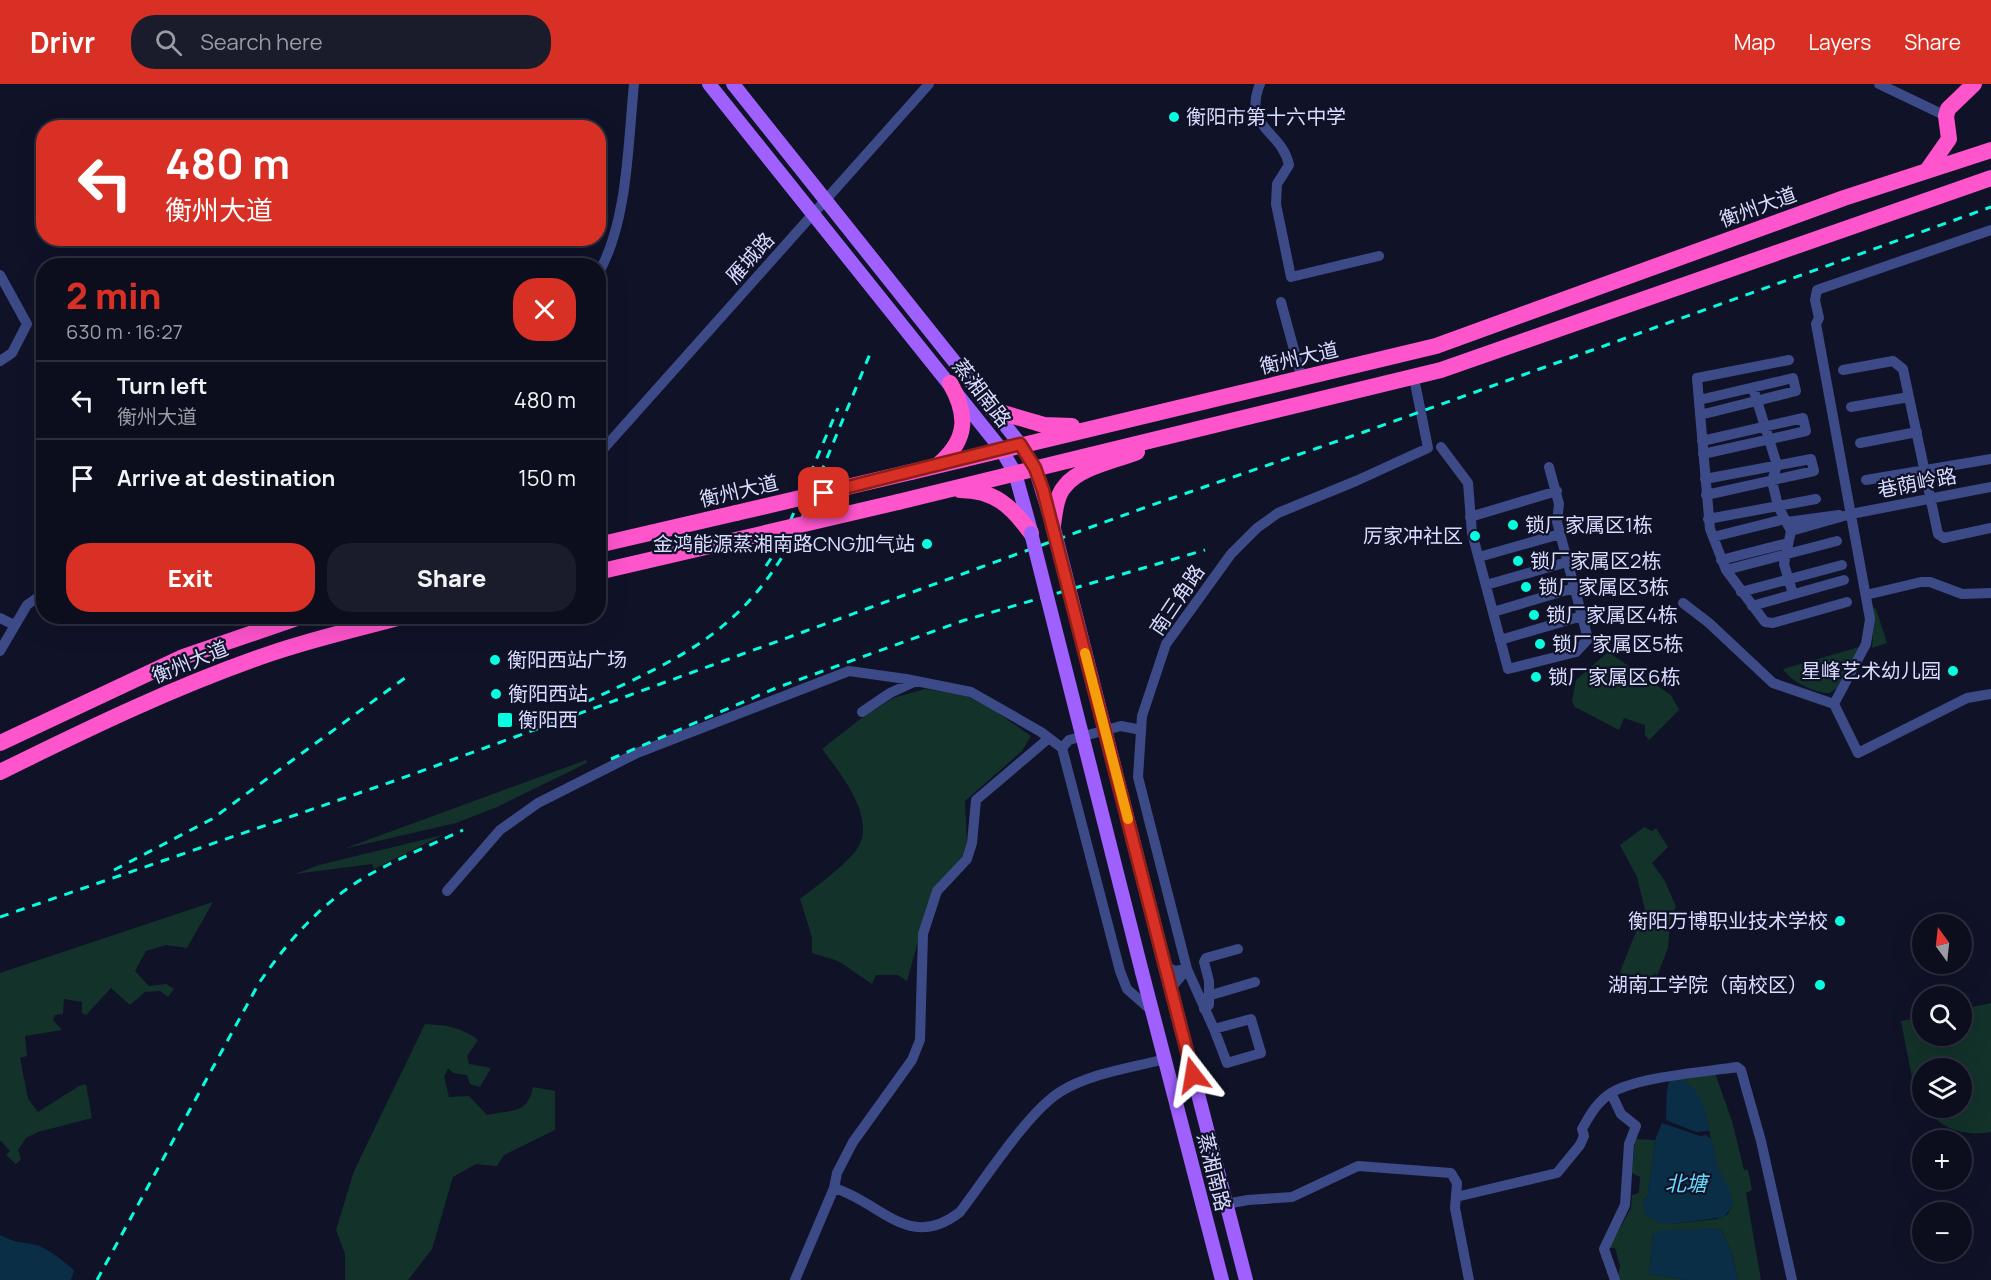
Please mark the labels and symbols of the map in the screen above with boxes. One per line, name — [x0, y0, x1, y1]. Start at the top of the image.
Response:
place label: 衡阳市第十六中学 — [1186, 103, 1346, 130]
marker: 衡阳市第十六中学 — [1167, 110, 1181, 124]
street label: 衡州大道 — [1716, 180, 1800, 233]
street label: 雁城路 — [720, 226, 780, 289]
street label: 衡州大道 — [1257, 335, 1341, 380]
street label: 蒸湘南路 — [947, 353, 1018, 433]
street label: 巷荫岭路 — [1875, 462, 1959, 503]
pin — [798, 467, 849, 518]
street label: 衡州大道 — [697, 468, 781, 513]
place label: 锁厂家属区1栋 — [1525, 511, 1653, 538]
marker: 锁厂家属区1栋 — [1506, 518, 1520, 532]
place label: 厉家冲社区 — [1363, 522, 1463, 549]
marker: 厉家冲社区 — [1468, 529, 1482, 543]
place label: 金鸿能源蒸湘南路CNG加气站 — [653, 530, 915, 557]
marker: 金鸿能源蒸湘南路CNG加气站 — [920, 537, 934, 551]
place label: 锁厂家属区2栋 — [1530, 547, 1661, 574]
marker: 锁厂家属区2栋 — [1511, 554, 1525, 568]
street label: 南三角路 — [1143, 559, 1210, 640]
place label: 锁厂家属区3栋 — [1538, 573, 1669, 600]
marker: 锁厂家属区3栋 — [1519, 580, 1533, 594]
place label: 锁厂家属区4栋 — [1546, 601, 1678, 628]
marker: 锁厂家属区4栋 — [1527, 608, 1541, 622]
place label: 锁厂家属区5栋 — [1552, 630, 1684, 657]
street label: 衡州大道 — [148, 634, 232, 689]
marker: 锁厂家属区5栋 — [1533, 637, 1547, 651]
place label: 衡阳西站广场 — [507, 646, 627, 673]
marker: 衡阳西站广场 — [488, 653, 502, 667]
place label: 星峰艺术幼儿园 — [1801, 657, 1941, 684]
place label: 锁厂家属区6栋 — [1548, 663, 1680, 690]
marker: 星峰艺术幼儿园 — [1946, 664, 1960, 678]
marker: 锁厂家属区6栋 — [1529, 670, 1543, 684]
place label: 衡阳西站 — [508, 680, 588, 707]
marker: 衡阳西站 — [489, 687, 503, 701]
place label: 衡阳西 — [518, 706, 578, 733]
marker: 衡阳西 — [496, 711, 514, 729]
place label: 衡阳万博职业技术学校 — [1628, 907, 1828, 934]
marker: 衡阳万博职业技术学校 — [1833, 914, 1847, 928]
north arrow — [1912, 914, 1972, 974]
place label: 湖南工学院（南校区） — [1608, 971, 1808, 998]
marker: 湖南工学院（南校区） — [1813, 978, 1827, 992]
position arrow — [1161, 1043, 1225, 1107]
street label: 蒸湘南路 — [1192, 1130, 1237, 1214]
water label: 北塘 — [1665, 1169, 1710, 1197]

